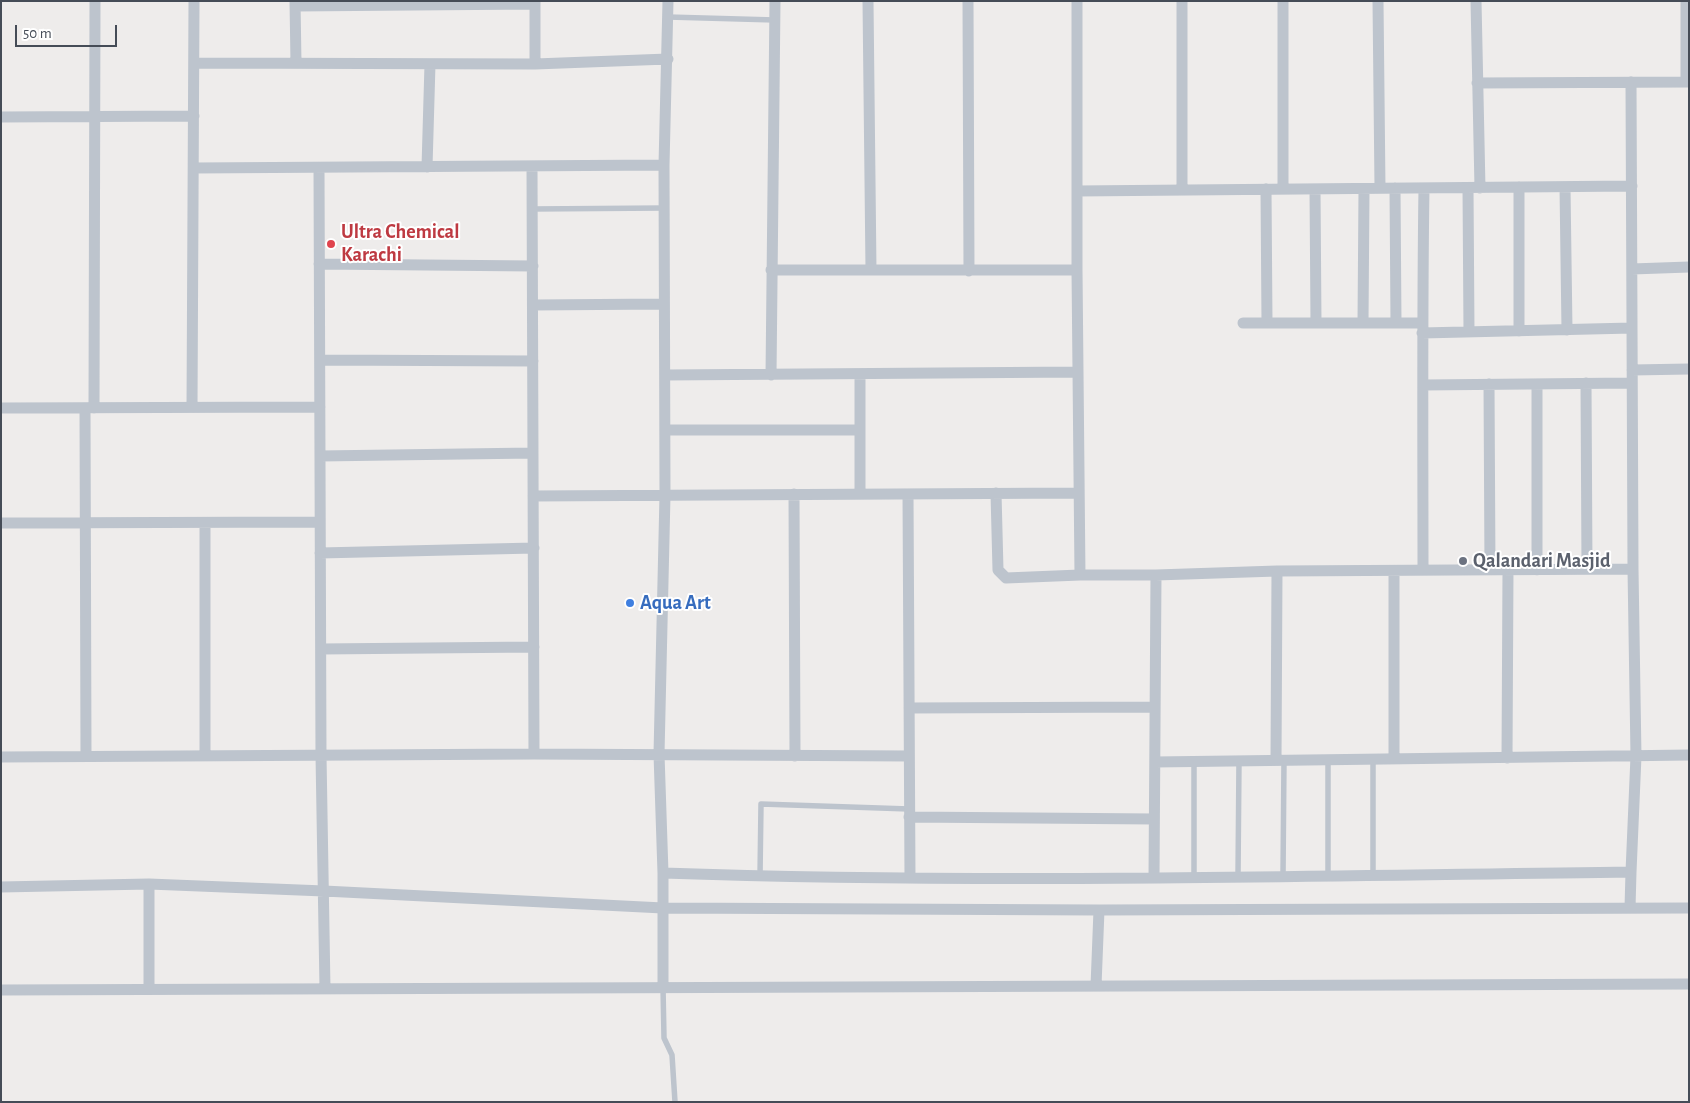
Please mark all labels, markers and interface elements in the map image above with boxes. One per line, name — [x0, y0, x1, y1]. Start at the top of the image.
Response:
scale bar — [18, 15, 120, 47]
text: 50 m — [23, 26, 52, 41]
place label: Ultra Chemical Karachi — [341, 220, 459, 267]
marker: Ultra Chemical Karachi — [325, 238, 337, 250]
place label: Qalandari Masjid — [1473, 549, 1611, 573]
marker: Qalandari Masjid — [1457, 555, 1469, 567]
place label: Aqua Art — [640, 591, 711, 615]
marker: Aqua Art — [624, 597, 636, 609]

